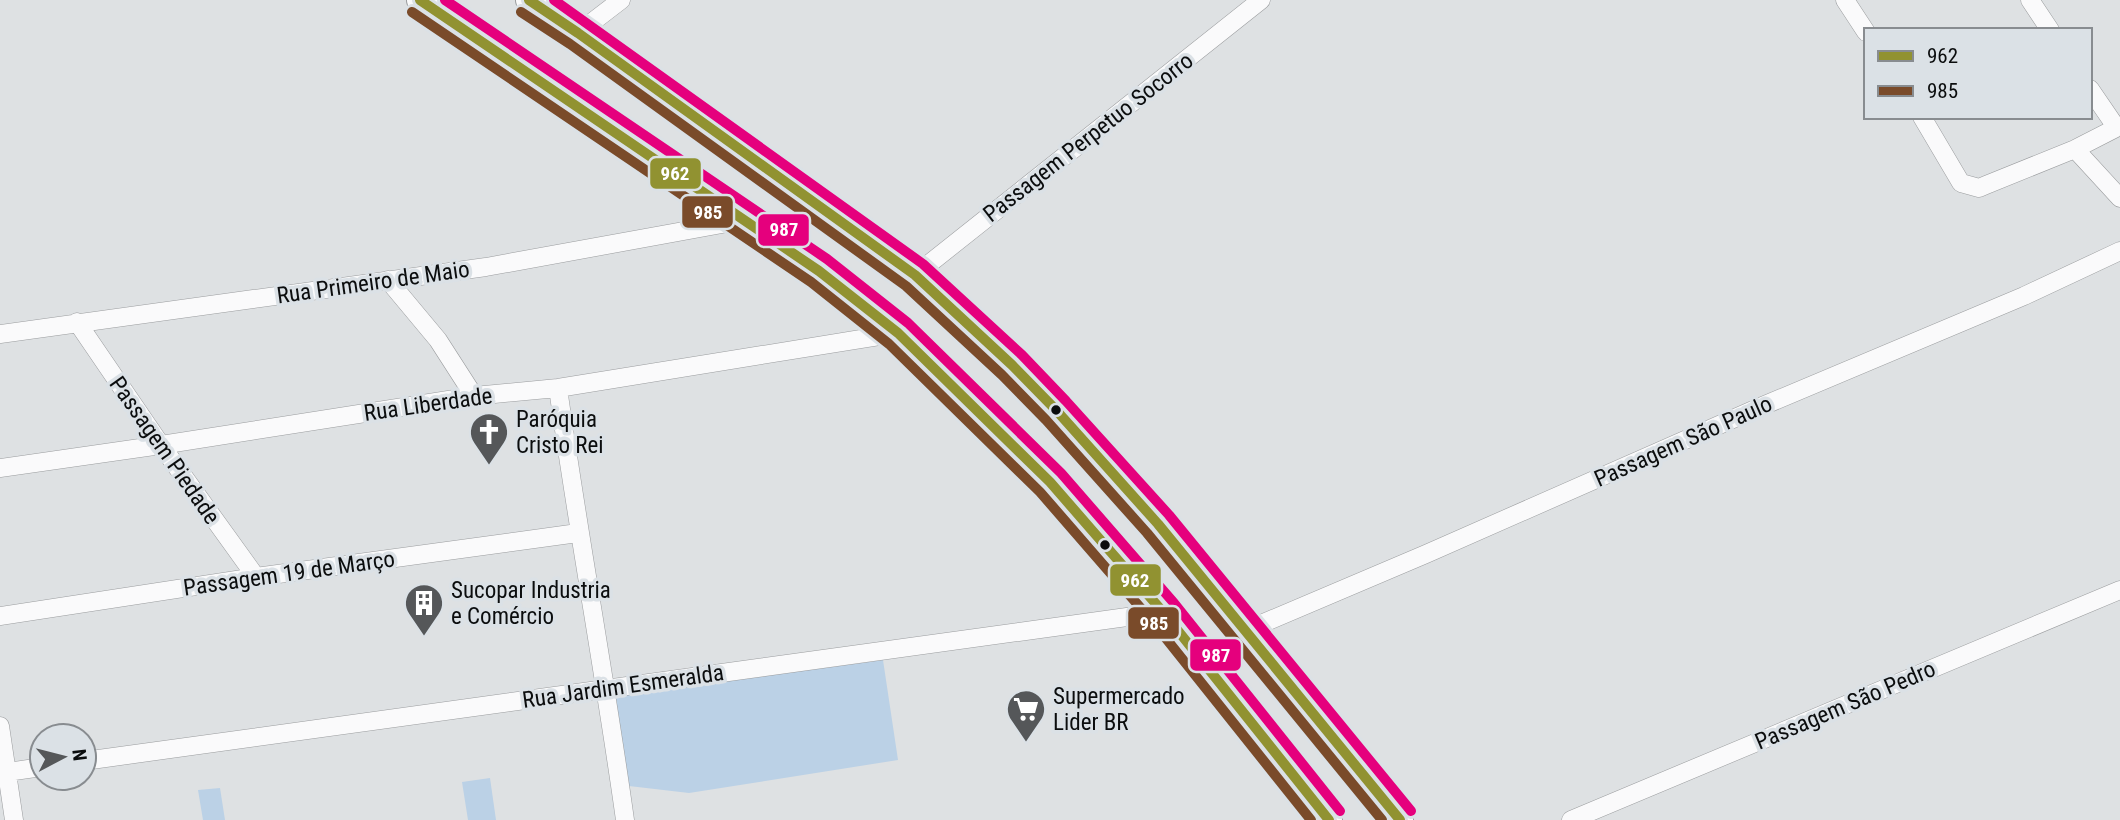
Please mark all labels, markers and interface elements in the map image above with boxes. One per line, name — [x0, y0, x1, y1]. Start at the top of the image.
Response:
legend — [1864, 28, 2092, 119]
text: 962 — [1927, 44, 1958, 68]
street label: Passagem Perpetuo Socorro — [978, 47, 1199, 228]
text: 985 — [1927, 79, 1958, 103]
line badge: 962 — [649, 157, 702, 190]
text: 962 — [661, 162, 689, 185]
line badge: 985 — [681, 195, 734, 229]
text: 985 — [694, 201, 722, 224]
line badge: 987 — [757, 213, 810, 247]
text: 987 — [770, 218, 798, 241]
street label: Rua Primeiro de Maio — [275, 256, 471, 309]
street label: Passagem Piedade — [104, 371, 225, 529]
street label: Rua Liberdade — [362, 382, 494, 427]
street label: Passagem São Paulo — [1590, 390, 1776, 493]
unlabelled marker — [1049, 403, 1063, 417]
place label: Paróquia Cristo Rei — [516, 406, 604, 459]
church icon: Paróquia Cristo Rei — [468, 411, 510, 466]
unlabelled marker — [1098, 538, 1112, 552]
street label: Passagem 19 de Março — [182, 545, 396, 602]
line badge: 962 — [1109, 563, 1162, 597]
text: 962 — [1121, 569, 1149, 592]
place label: Sucopar Industria e Comércio — [451, 577, 611, 630]
building icon: Sucopar Industria e Comércio — [403, 582, 445, 637]
line badge: 985 — [1127, 606, 1180, 640]
text: 985 — [1140, 612, 1168, 635]
line badge: 987 — [1189, 638, 1242, 672]
text: 987 — [1202, 644, 1230, 667]
street label: Passagem São Pedro — [1751, 655, 1939, 756]
street label: Rua Jardim Esmeralda — [521, 659, 726, 714]
place label: Supermercado Lider BR — [1053, 683, 1185, 736]
supermarket icon: Supermercado Lider BR — [1005, 688, 1047, 743]
north arrow — [28, 722, 98, 792]
text: N — [67, 748, 92, 762]

